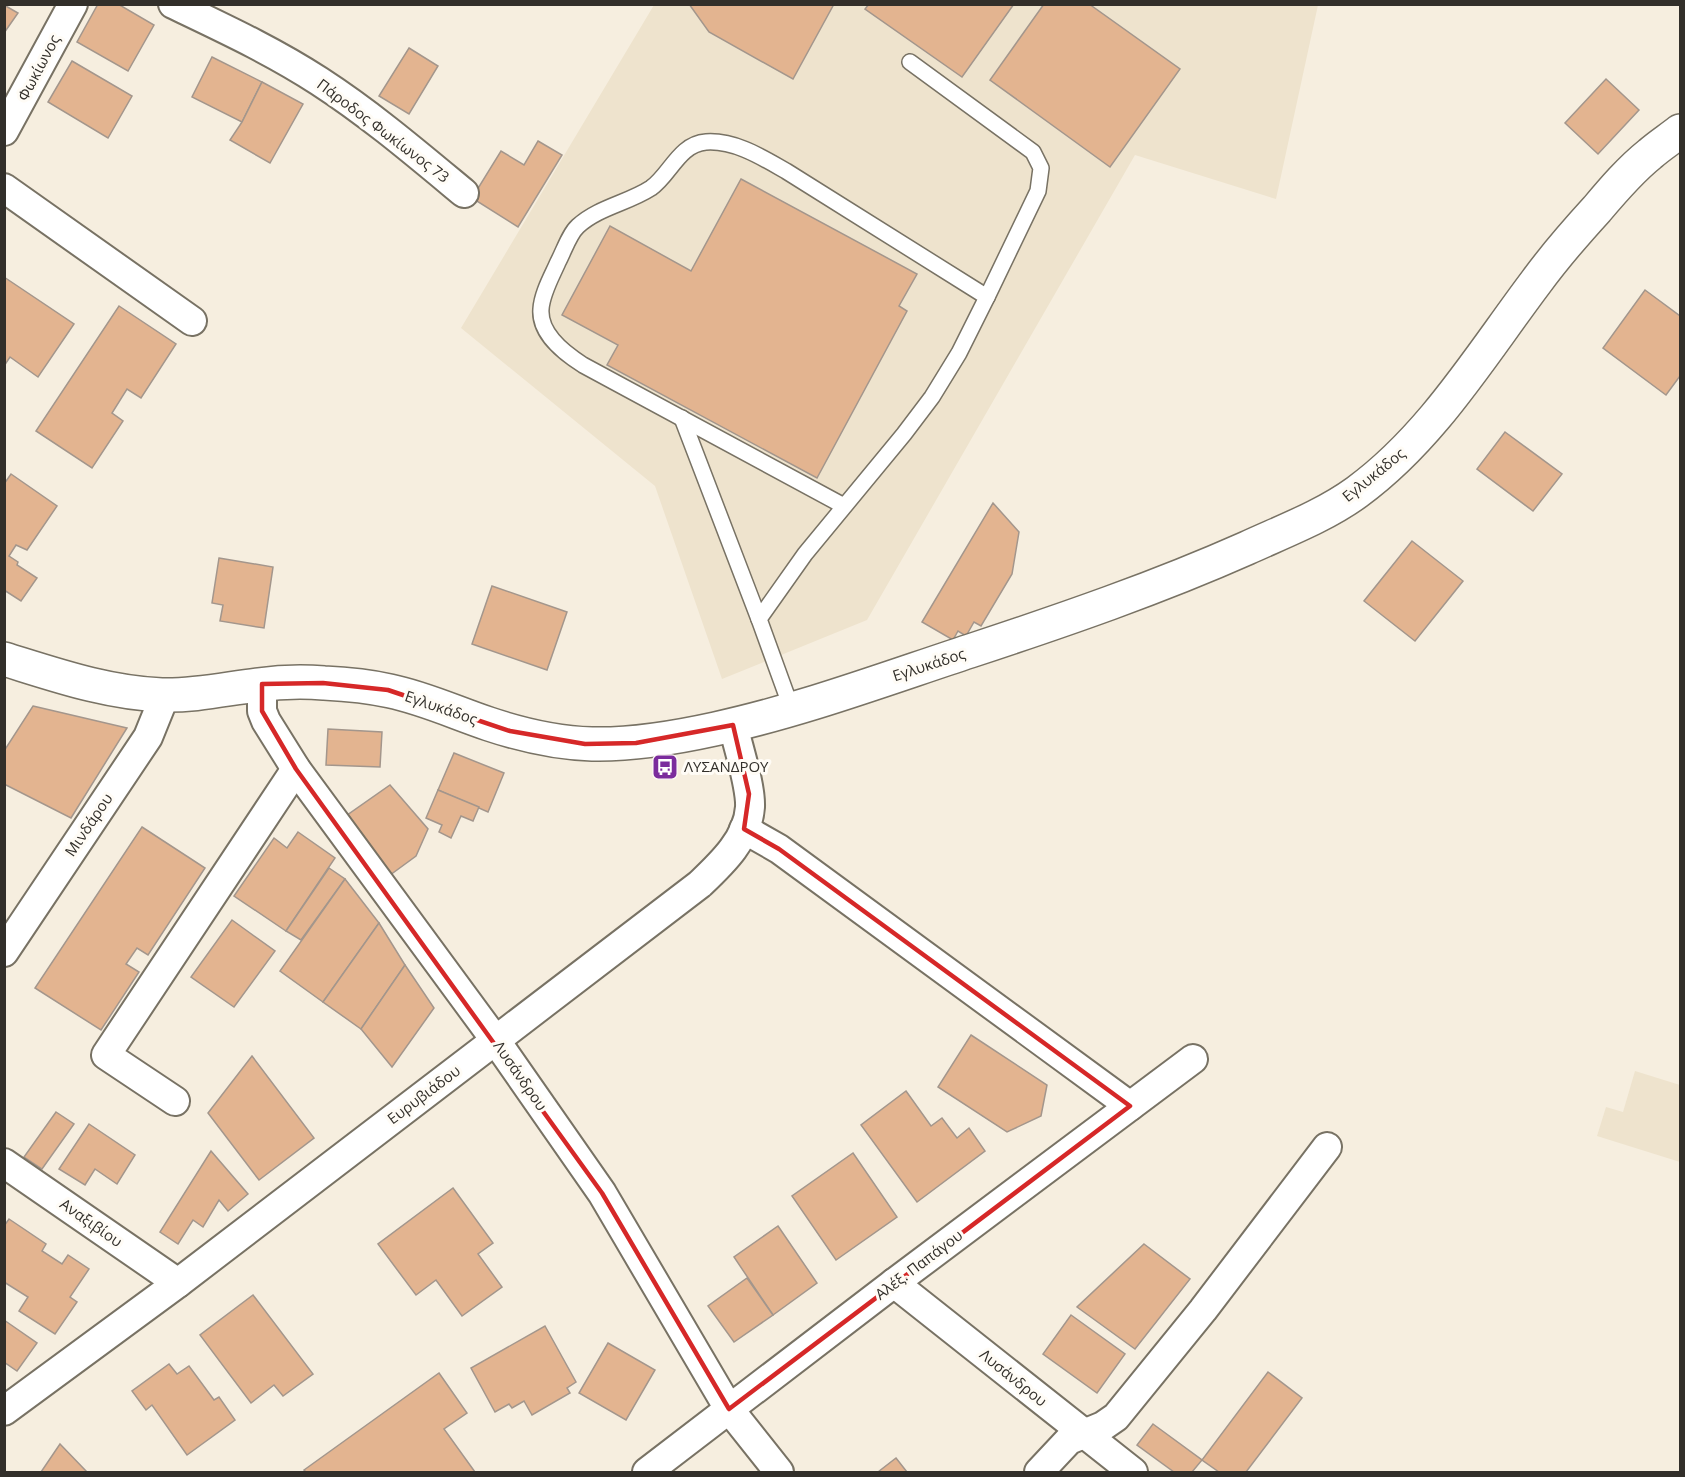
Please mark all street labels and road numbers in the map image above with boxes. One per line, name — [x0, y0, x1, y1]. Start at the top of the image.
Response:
street label: Φωκίωνος — [12, 31, 64, 104]
street label: Πάροδος Φωκίωνος 73 — [313, 74, 454, 187]
street label: Εγλυκάδος — [1338, 443, 1409, 506]
street label: Εγλυκάδος — [890, 643, 968, 685]
street label: Εγλυκάδος — [402, 685, 480, 729]
street label: Μινδάρου — [60, 789, 117, 860]
street label: Λυσάνδρου — [489, 1037, 552, 1114]
street label: Ευρυβιάδου — [383, 1060, 464, 1128]
street label: Αναξιβίου — [56, 1193, 127, 1251]
street label: Αλέξ. Παπάγου — [871, 1225, 966, 1304]
street label: Λυσάνδρου — [976, 1344, 1051, 1410]

